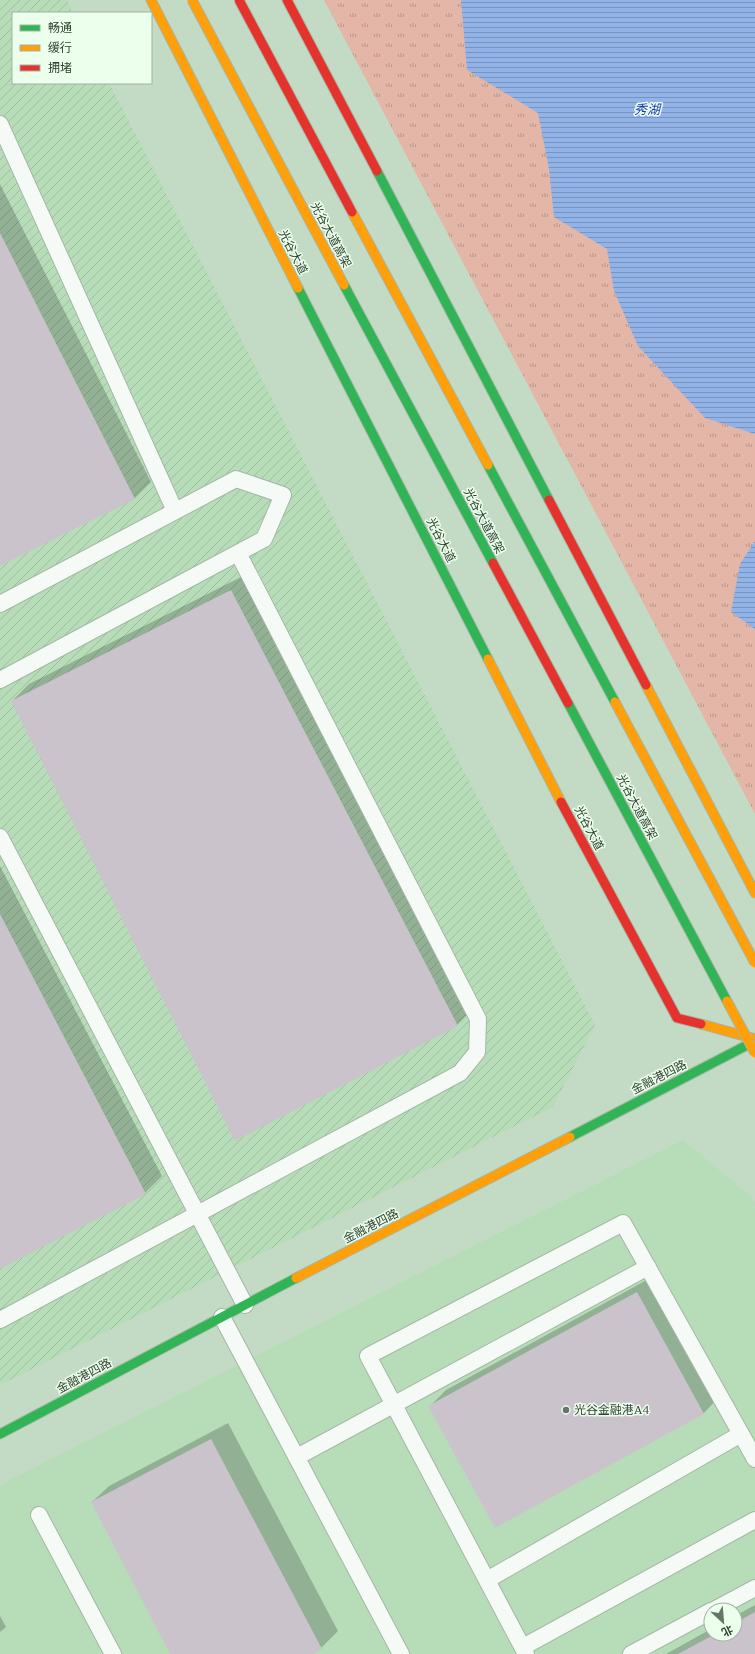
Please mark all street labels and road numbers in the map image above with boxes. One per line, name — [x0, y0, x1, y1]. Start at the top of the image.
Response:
street label: 光谷大道高架 — [308, 199, 355, 270]
street label: 光谷大道 — [276, 227, 311, 277]
street label: 光谷大道高架 — [461, 485, 508, 556]
street label: 光谷大道 — [424, 515, 459, 565]
street label: 光谷大道高架 — [614, 771, 661, 842]
street label: 光谷大道 — [572, 803, 607, 852]
street label: 金融港四路 — [629, 1056, 689, 1097]
street label: 金融港四路 — [341, 1205, 401, 1246]
street label: 金融港四路 — [54, 1355, 114, 1396]

